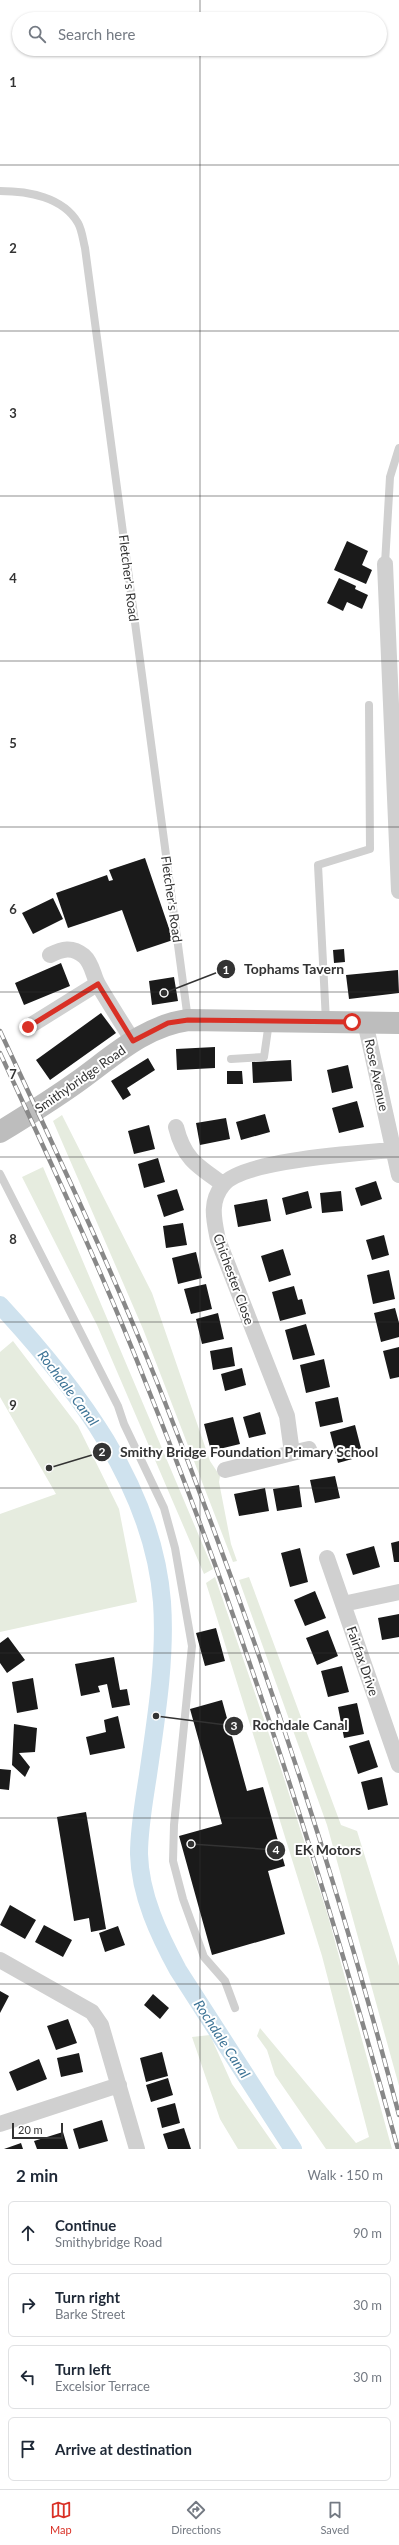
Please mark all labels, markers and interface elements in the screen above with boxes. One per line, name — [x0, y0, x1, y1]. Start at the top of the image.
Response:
search box — [12, 12, 387, 56]
icon: search — [26, 23, 48, 45]
text: Search here — [58, 25, 135, 43]
text: 1 — [9, 74, 17, 90]
text: 2 — [9, 240, 17, 256]
text: 3 — [9, 405, 17, 421]
street label: Fletcher's Road — [116, 534, 142, 622]
text: 4 — [9, 570, 17, 586]
text: 5 — [9, 735, 17, 751]
street label: Fletcher's Road — [158, 855, 186, 943]
text: 6 — [9, 901, 17, 917]
callout: Tophams Tavern — [216, 956, 352, 982]
text: Tophams Tavern — [244, 960, 344, 977]
text: 1 — [223, 962, 230, 977]
route start — [343, 1013, 361, 1031]
route end — [19, 1018, 37, 1036]
street label: Rose Avenue — [362, 1037, 392, 1113]
street label: Smithybridge Road — [31, 1042, 129, 1116]
text: 7 — [9, 1066, 17, 1082]
text: 8 — [9, 1231, 17, 1247]
street label: Chichester Close — [210, 1231, 258, 1327]
water label: Rochdale Canal — [35, 1347, 102, 1429]
text: 9 — [9, 1397, 17, 1413]
callout: Smithy Bridge Foundation Primary School — [92, 1439, 387, 1465]
text: Smithy Bridge Foundation Primary School — [120, 1443, 378, 1460]
text: 2 — [99, 1444, 106, 1459]
street label: Fairfax Drive — [344, 1624, 382, 1698]
callout: Rochdale Canal — [224, 1713, 355, 1739]
text: Rochdale Canal — [252, 1716, 348, 1733]
text: 3 — [231, 1718, 238, 1733]
callout: EK Motors — [266, 1837, 369, 1863]
text: EK Motors — [295, 1841, 361, 1858]
text: 4 — [273, 1842, 280, 1857]
water label: Rochdale Canal — [191, 1996, 254, 2081]
scale bar — [12, 2121, 63, 2140]
text: 20 m — [18, 2123, 43, 2136]
text: 2 min — [16, 2165, 58, 2186]
text: Walk · 150 m — [307, 2167, 383, 2183]
text: Continue — [55, 2216, 116, 2234]
icon: ahead — [17, 2222, 39, 2244]
text: 90 m — [353, 2225, 382, 2241]
text: Smithybridge Road — [55, 2234, 162, 2250]
text: Turn right — [55, 2288, 120, 2306]
icon: right — [17, 2294, 39, 2316]
text: 30 m — [353, 2297, 382, 2313]
text: Barke Street — [55, 2306, 125, 2322]
text: Turn left — [55, 2360, 111, 2378]
icon: left — [17, 2366, 39, 2388]
text: 30 m — [353, 2369, 382, 2385]
text: Excelsior Terrace — [55, 2378, 150, 2394]
icon: arrive — [17, 2438, 39, 2460]
text: Arrive at destination — [55, 2440, 192, 2458]
tab: Map — [50, 2499, 72, 2536]
tab: Directions — [171, 2499, 221, 2536]
tab: Saved — [320, 2499, 349, 2536]

